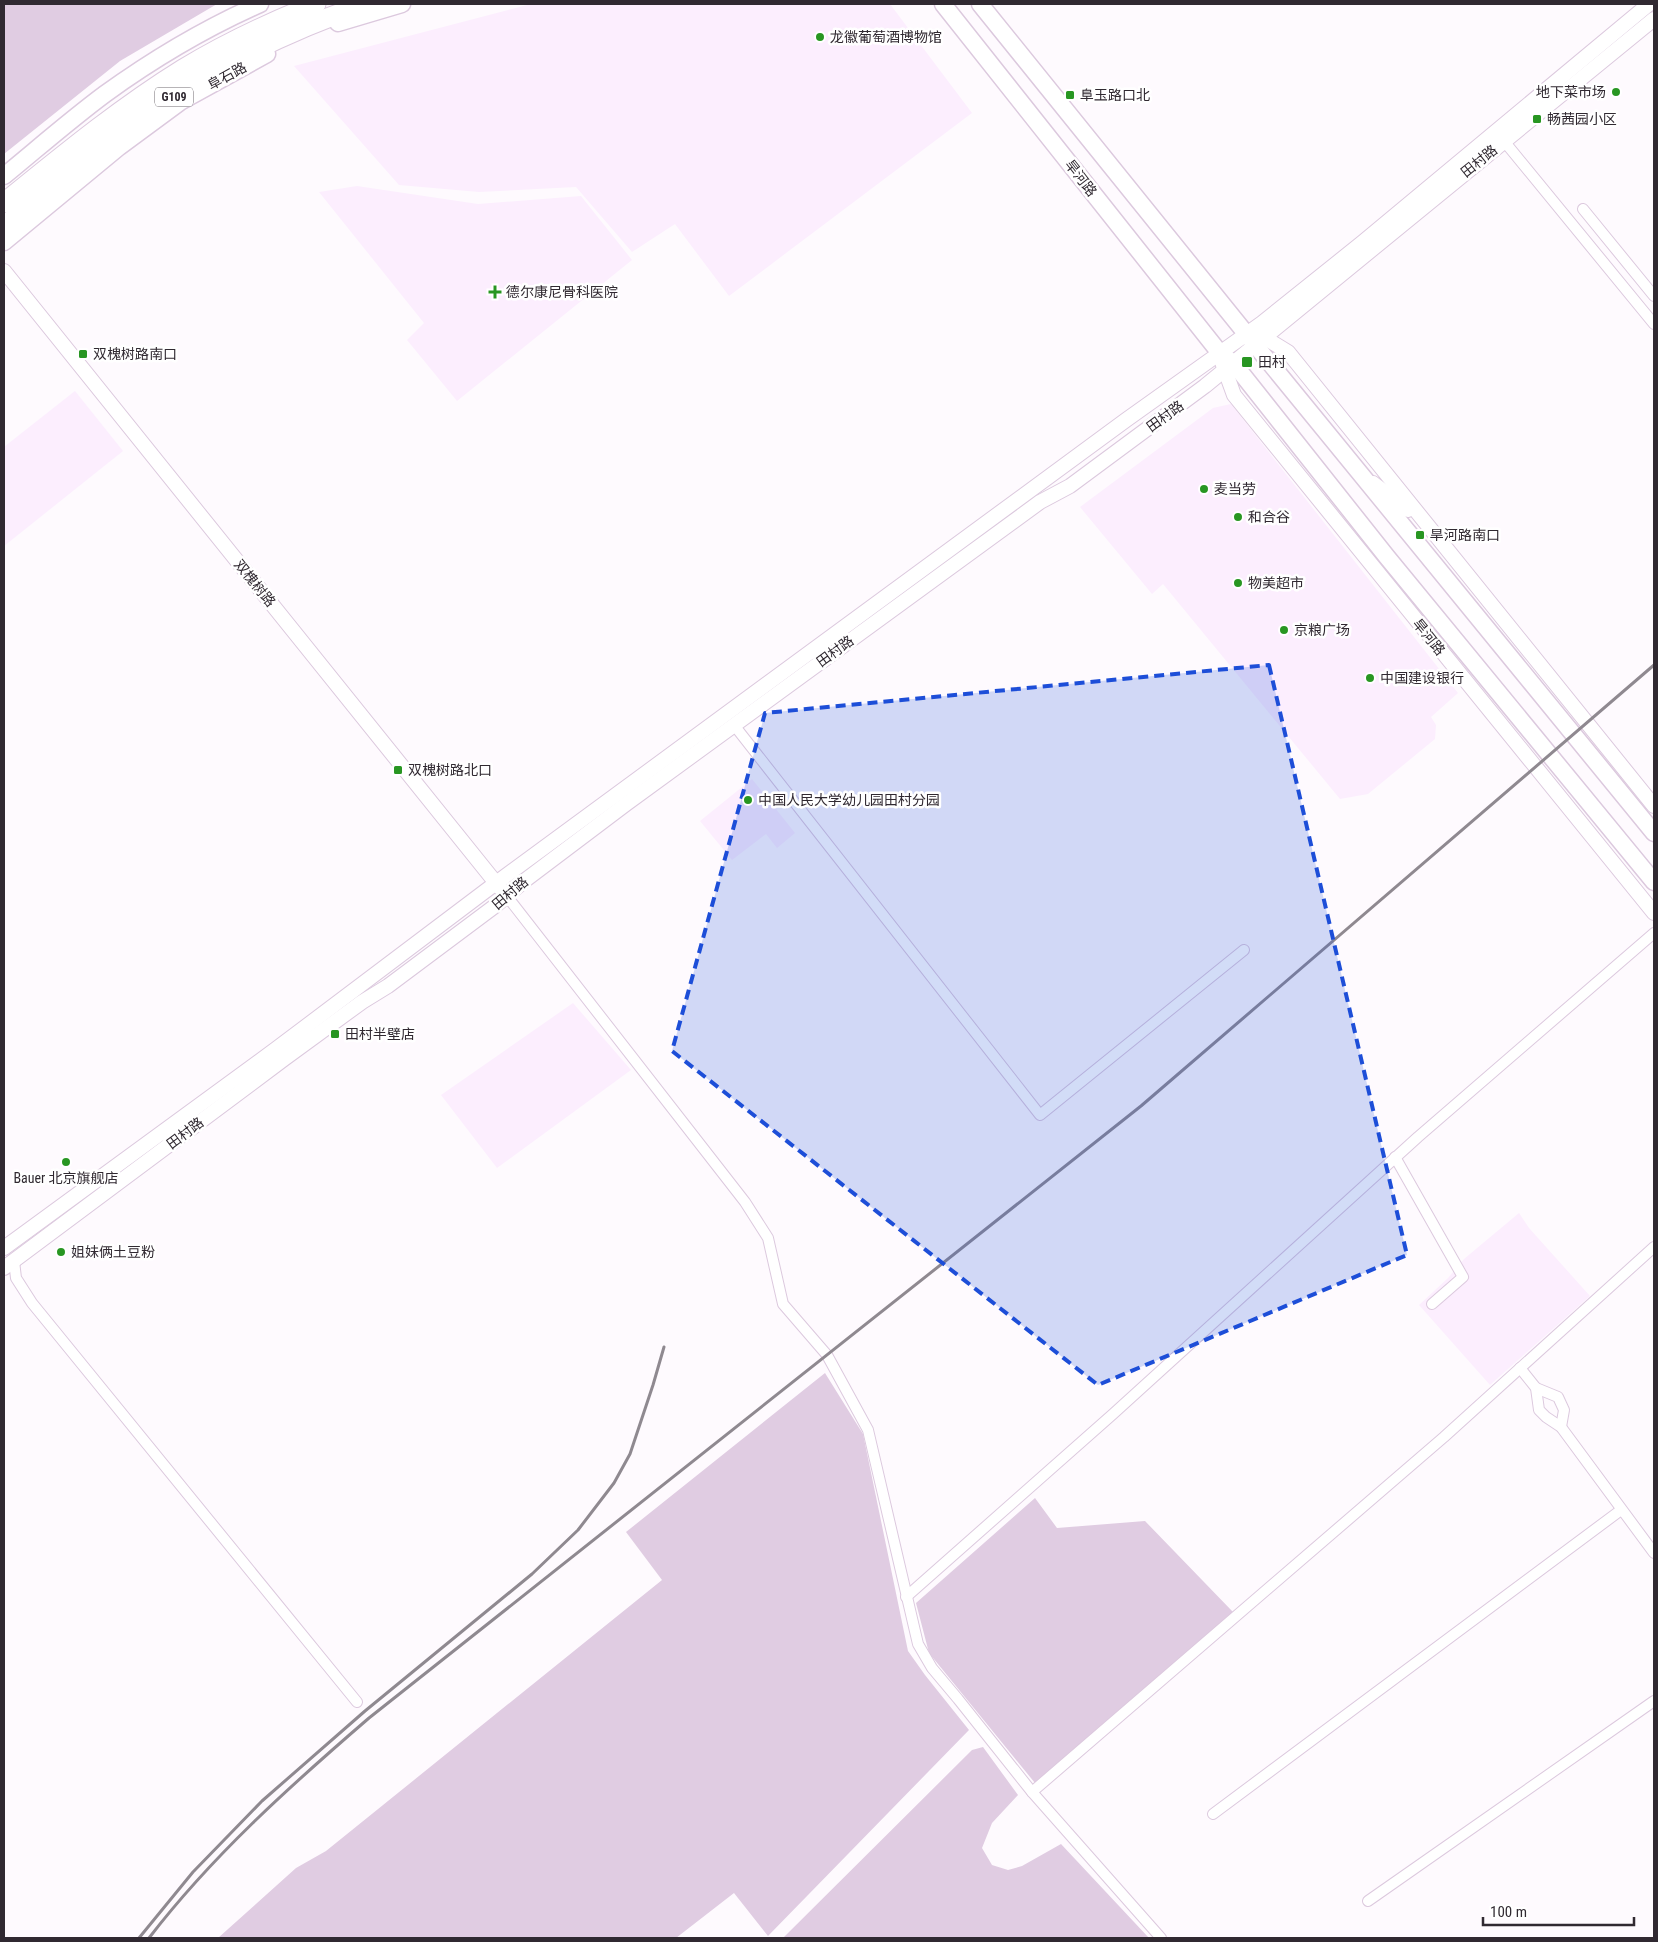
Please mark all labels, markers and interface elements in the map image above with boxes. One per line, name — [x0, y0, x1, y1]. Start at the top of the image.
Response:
place label: 龙徽葡萄酒博物馆 — [830, 29, 942, 45]
marker: 龙徽葡萄酒博物馆 — [814, 31, 826, 43]
street label: 阜石路 — [205, 59, 249, 93]
place label: 地下菜市场 — [1536, 84, 1606, 100]
marker: 地下菜市场 — [1610, 86, 1622, 98]
place label: 阜玉路口北 — [1080, 87, 1150, 103]
road number: G109 — [155, 88, 193, 106]
marker: 阜玉路口北 — [1064, 89, 1076, 101]
place label: 畅茜园小区 — [1547, 111, 1617, 127]
marker: 畅茜园小区 — [1531, 113, 1543, 125]
street label: 田村路 — [1458, 142, 1500, 180]
street label: 旱河路 — [1062, 157, 1100, 199]
place label: 德尔康尼骨科医院 — [506, 284, 618, 300]
marker: 德尔康尼骨科医院 — [488, 285, 502, 299]
place label: 双槐树路南口 — [93, 346, 177, 362]
marker: 双槐树路南口 — [77, 348, 89, 360]
place label: 田村 — [1258, 354, 1286, 370]
marker: 田村 — [1240, 355, 1254, 369]
street label: 田村路 — [1143, 397, 1187, 435]
place label: 麦当劳 — [1214, 481, 1256, 497]
marker: 麦当劳 — [1198, 483, 1210, 495]
place label: 和合谷 — [1248, 509, 1290, 525]
marker: 和合谷 — [1232, 511, 1244, 523]
place label: 旱河路南口 — [1430, 527, 1500, 543]
marker: 旱河路南口 — [1414, 529, 1426, 541]
street label: 双槐树路 — [231, 556, 279, 610]
place label: 物美超市 — [1248, 575, 1304, 591]
marker: 物美超市 — [1232, 577, 1244, 589]
street label: 旱河路 — [1410, 616, 1448, 658]
place label: 京粮广场 — [1294, 622, 1350, 638]
marker: 京粮广场 — [1278, 624, 1290, 636]
street label: 田村路 — [813, 632, 857, 670]
place label: 中国建设银行 — [1380, 670, 1464, 686]
marker: 中国建设银行 — [1364, 672, 1376, 684]
place label: 双槐树路北口 — [408, 762, 492, 778]
marker: 双槐树路北口 — [392, 764, 404, 776]
place label: 中国人民大学幼儿园田村分园 — [758, 792, 940, 808]
marker: 中国人民大学幼儿园田村分园 — [742, 794, 754, 806]
street label: 田村路 — [489, 873, 531, 913]
place label: 田村半壁店 — [345, 1026, 415, 1042]
marker: 田村半壁店 — [329, 1028, 341, 1040]
street label: 田村路 — [163, 1114, 207, 1152]
marker: Bauer 北京旗舰店 — [60, 1156, 72, 1168]
place label: Bauer 北京旗舰店 — [13, 1170, 119, 1186]
place label: 姐妹俩土豆粉 — [71, 1244, 155, 1260]
marker: 姐妹俩土豆粉 — [55, 1246, 67, 1258]
scale bar — [1483, 1894, 1634, 1926]
text: 100 m — [1490, 1903, 1527, 1921]

